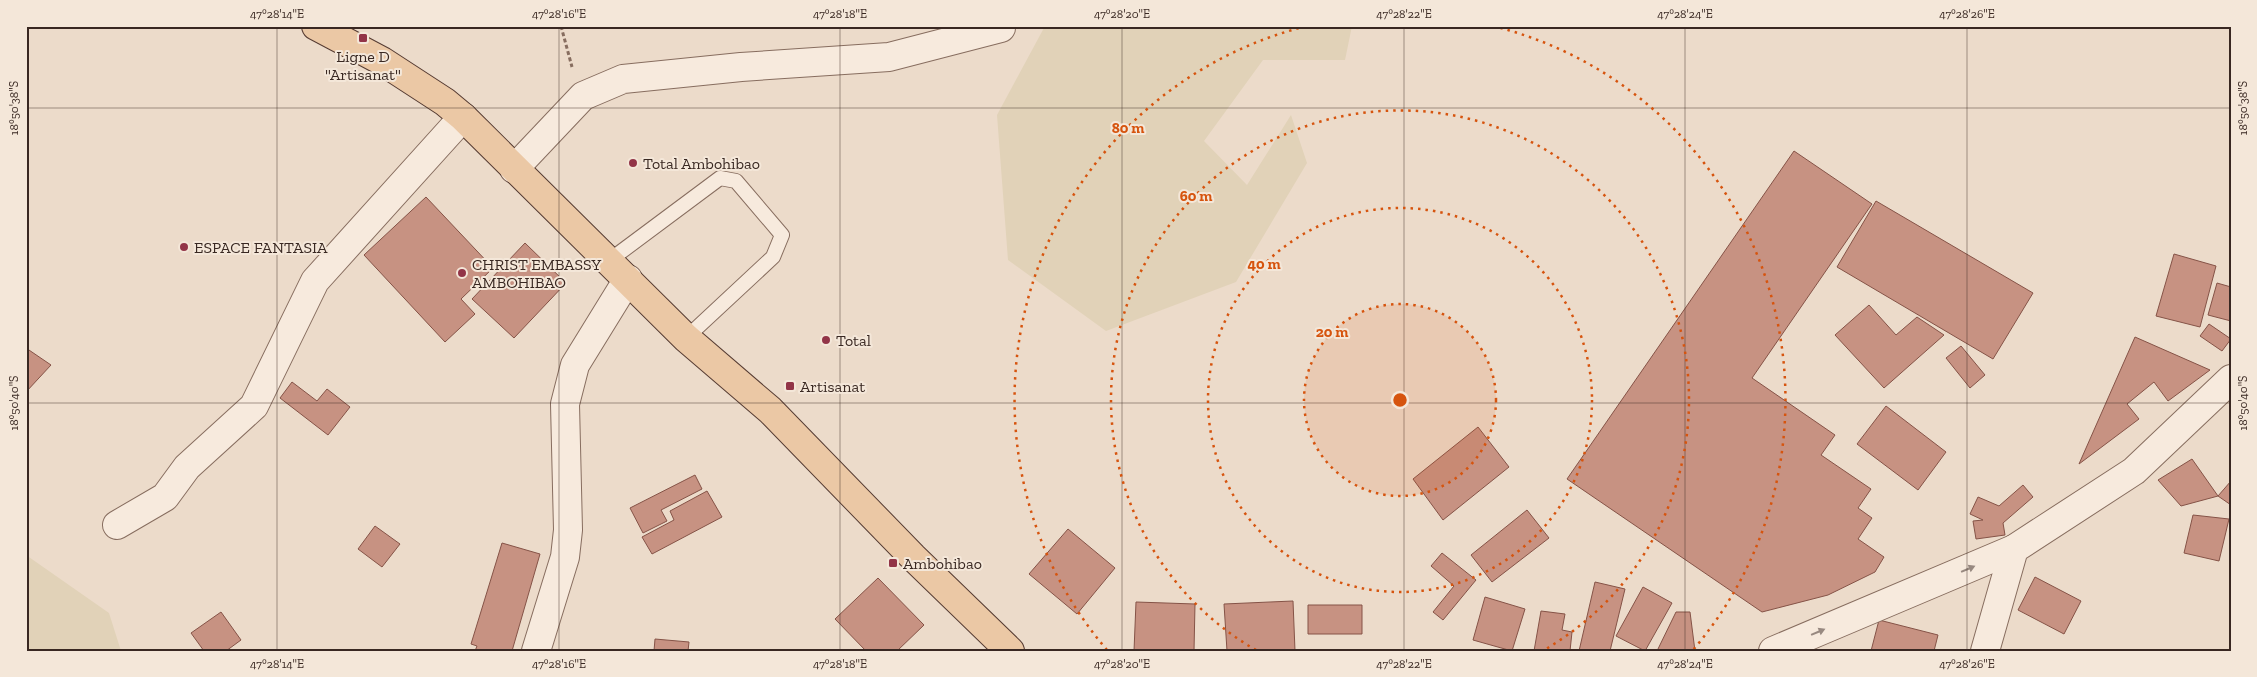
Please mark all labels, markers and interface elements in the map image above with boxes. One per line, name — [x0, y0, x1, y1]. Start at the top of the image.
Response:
text: 47°28'14"E — [250, 7, 304, 21]
text: 47°28'16"E — [532, 7, 586, 21]
text: 47°28'18"E — [813, 7, 867, 21]
text: 47°28'20"E — [1094, 7, 1150, 21]
text: 47°28'22"E — [1376, 7, 1432, 21]
text: 47°28'24"E — [1657, 7, 1713, 21]
text: 47°28'26"E — [1939, 7, 1995, 21]
marker: Ligne D "Artisanat" — [357, 32, 369, 44]
place label: Ligne D "Artisanat" — [325, 47, 401, 84]
text: 18°50'38"S — [7, 81, 21, 135]
text: 18°50'38"S — [2236, 81, 2250, 135]
text: 80 m — [1112, 119, 1144, 137]
place label: Total Ambohibao — [643, 154, 760, 173]
marker: Total Ambohibao — [627, 157, 639, 169]
text: 60 m — [1180, 187, 1212, 205]
place label: ESPACE FANTASIA — [194, 238, 328, 257]
marker: ESPACE FANTASIA — [178, 241, 190, 253]
place label: CHRIST EMBASSY AMBOHIBAO — [472, 255, 602, 292]
text: 40 m — [1247, 255, 1281, 273]
marker: CHRIST EMBASSY AMBOHIBAO — [456, 267, 468, 279]
text: 20 m — [1316, 323, 1348, 341]
place label: Total — [836, 331, 871, 350]
marker: Total — [820, 334, 832, 346]
text: 18°50'40"S — [7, 376, 21, 430]
text: 18°50'40"S — [2236, 376, 2250, 430]
place label: Artisanat — [800, 377, 865, 396]
marker: Artisanat — [784, 380, 796, 392]
centre of rings — [1391, 391, 1409, 409]
place label: Ambohibao — [903, 554, 982, 573]
marker: Ambohibao — [887, 557, 899, 569]
one-way arrow — [1961, 565, 1976, 573]
one-way arrow — [1811, 628, 1826, 636]
text: 47°28'14"E — [250, 657, 304, 671]
text: 47°28'16"E — [532, 657, 586, 671]
text: 47°28'18"E — [813, 657, 867, 671]
text: 47°28'20"E — [1094, 657, 1150, 671]
text: 47°28'22"E — [1376, 657, 1432, 671]
text: 47°28'24"E — [1657, 657, 1713, 671]
text: 47°28'26"E — [1939, 657, 1995, 671]

